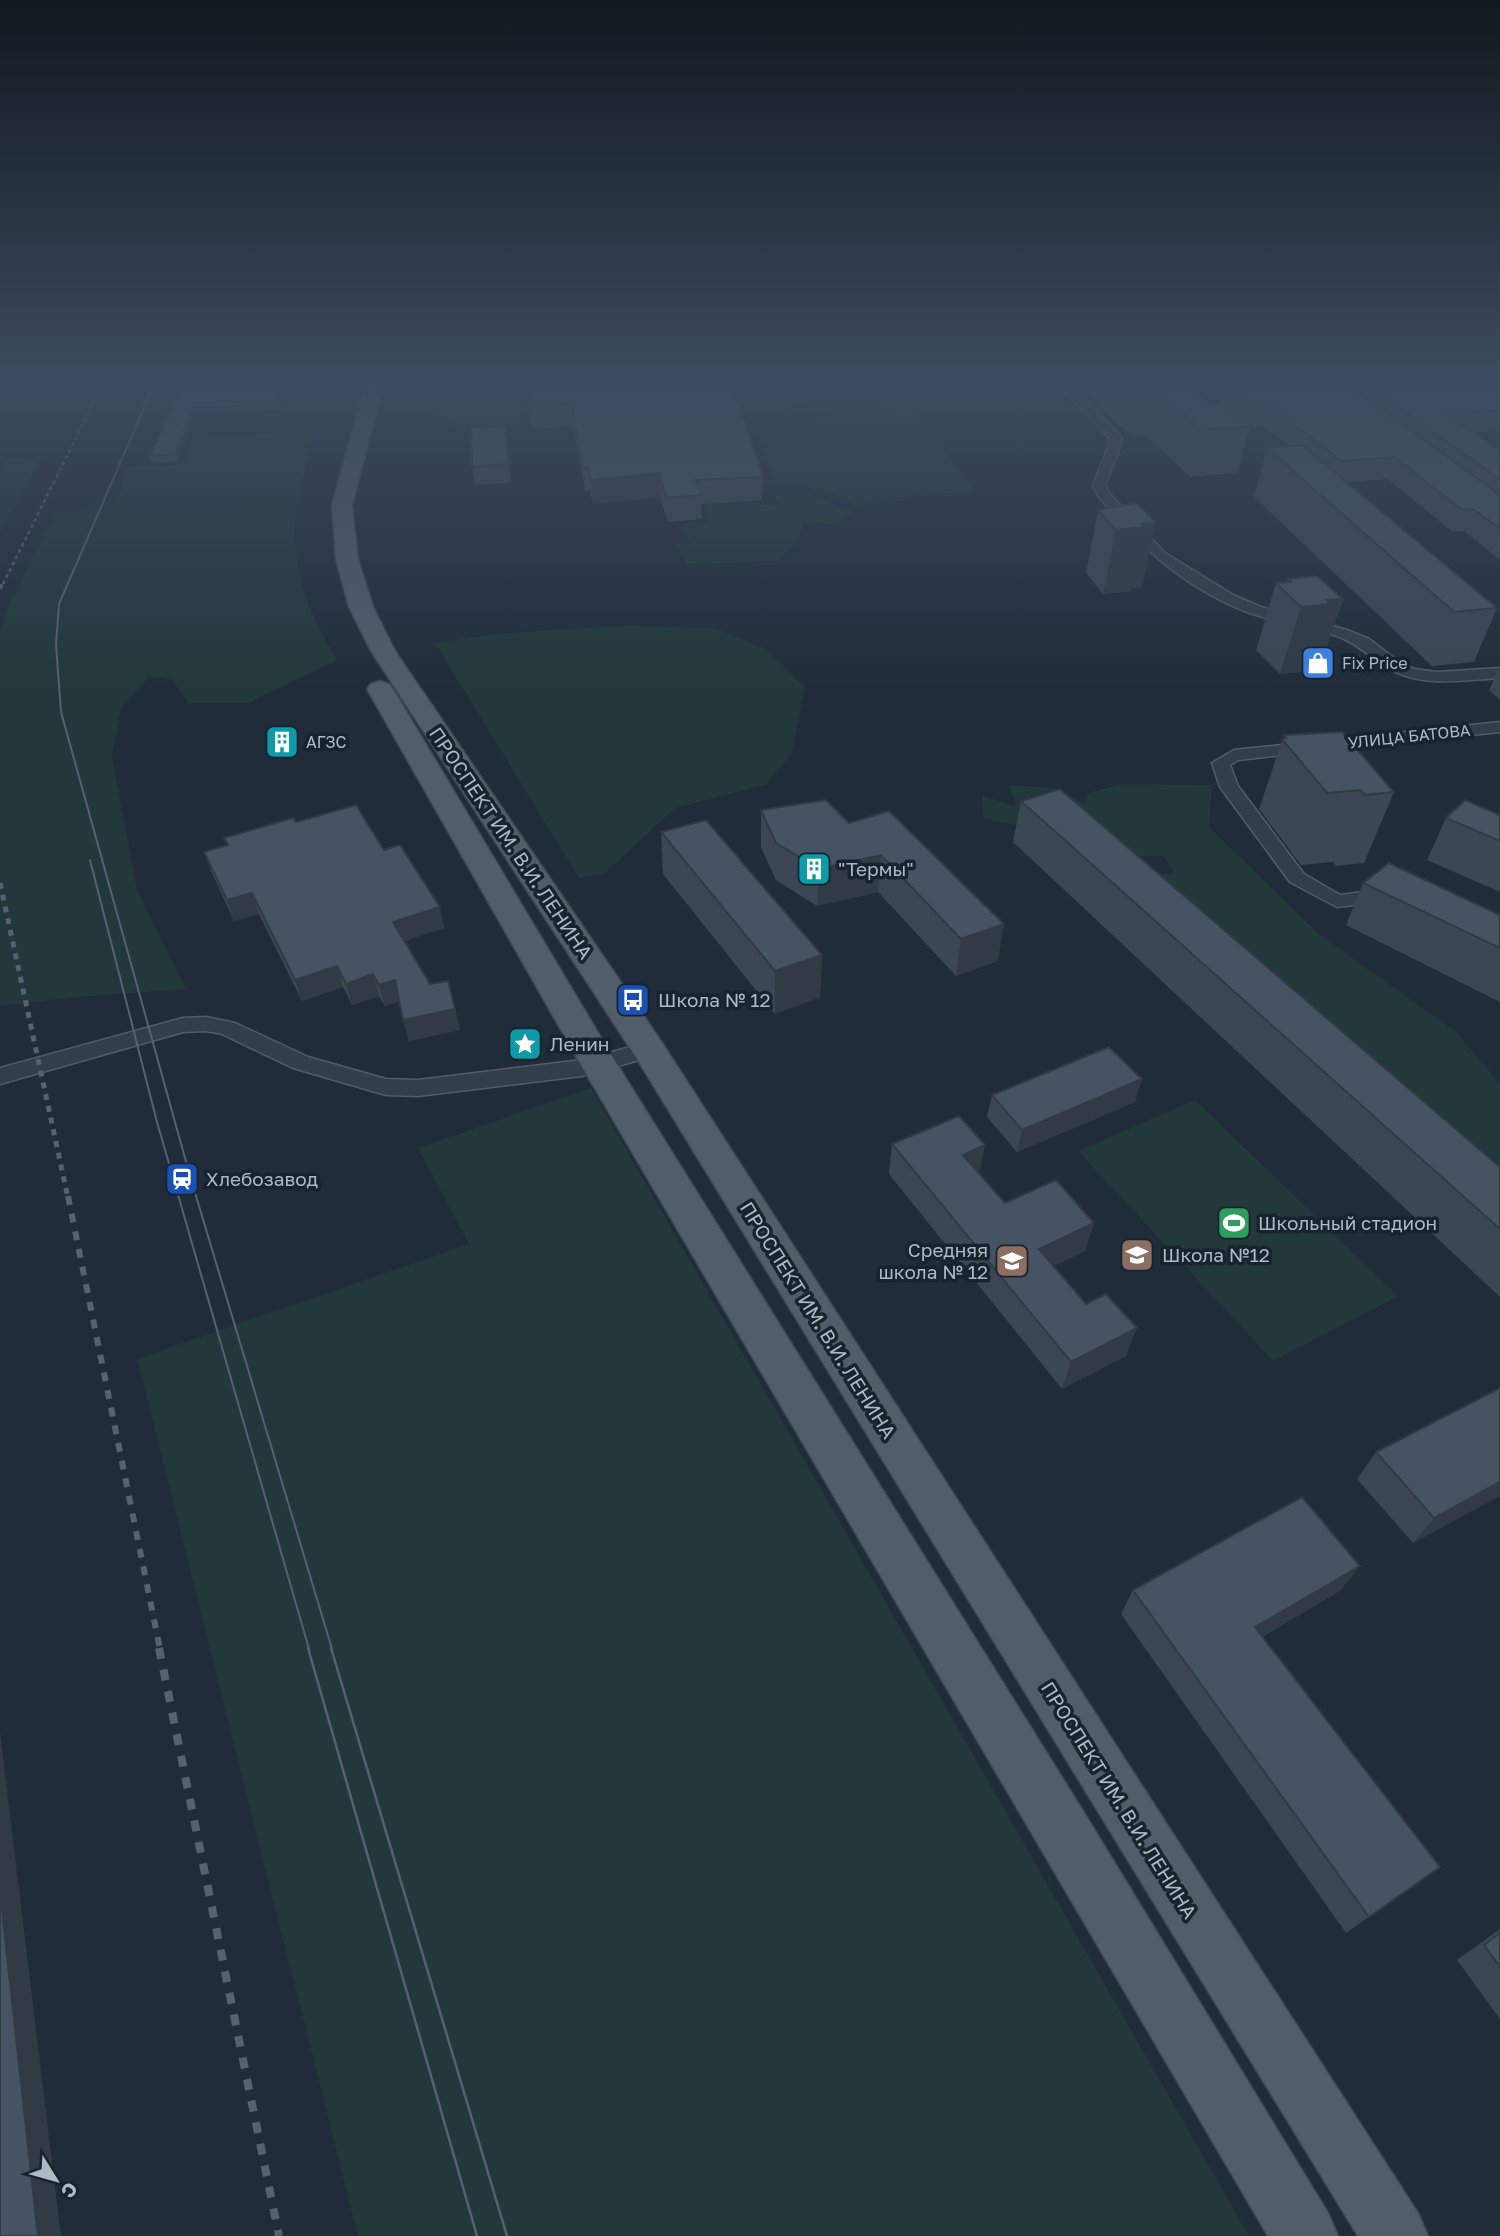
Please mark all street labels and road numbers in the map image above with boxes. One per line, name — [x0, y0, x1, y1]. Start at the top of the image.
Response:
street label: УЛИЦА БАТОВА — [1347, 720, 1472, 752]
street label: ПРОСПЕКТ ИМ. В.И. ЛЕНИНА — [425, 722, 598, 963]
street label: ПРОСПЕКТ ИМ. В.И. ЛЕНИНА — [736, 1197, 901, 1443]
street label: ПРОСПЕКТ ИМ. В.И. ЛЕНИНА — [1037, 1677, 1202, 1923]

